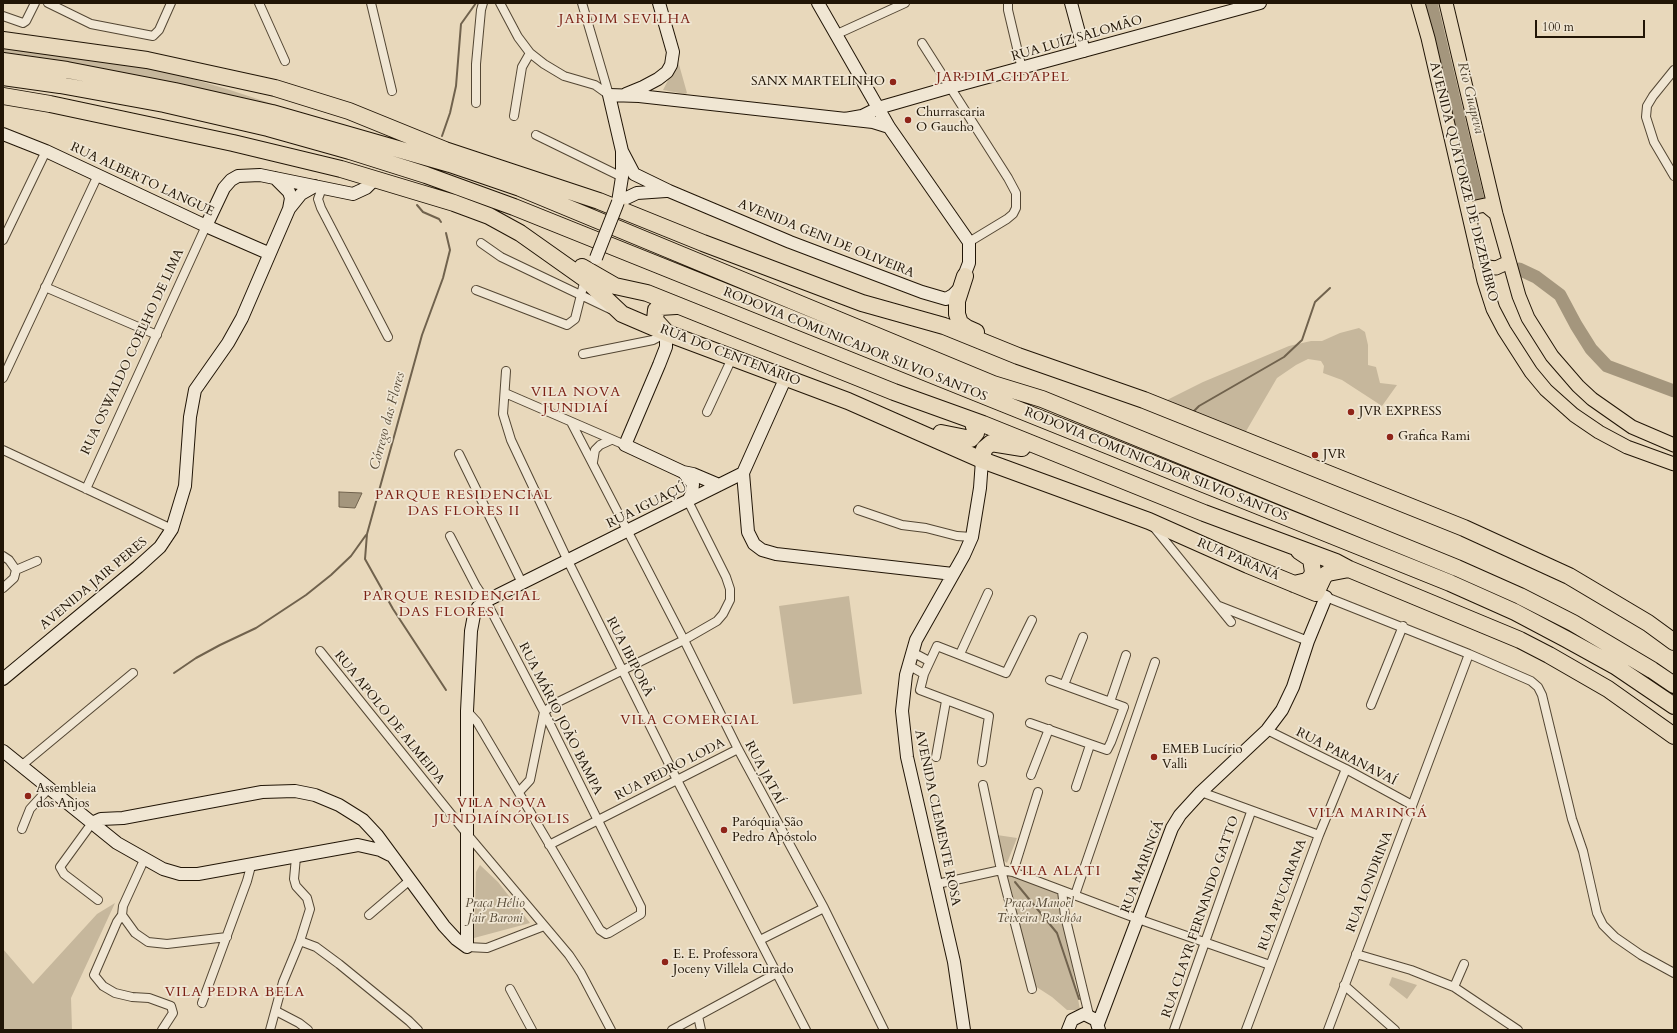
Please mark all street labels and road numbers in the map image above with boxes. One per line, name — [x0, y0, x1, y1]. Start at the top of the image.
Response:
street label: RUA LUÍZ SALOMÃO — [1010, 13, 1144, 65]
street label: AVENIDA QUATORZE DE DEZEMBRO — [1426, 60, 1500, 304]
street label: RUA ALBERTO LANGUE — [68, 140, 216, 220]
street label: AVENIDA GENI DE OLIVEIRA — [736, 196, 916, 282]
street label: RUA OSWALDO COELHO DE LIMA — [78, 247, 188, 457]
street label: RODOVIA COMUNICADOR SILVIO SANTOS — [721, 285, 989, 405]
street label: RUA DO CENTENÁRIO — [658, 322, 802, 390]
street label: RODOVIA COMUNICADOR SILVIO SANTOS — [1022, 405, 1290, 525]
street label: RUA IGUAÇÚ — [604, 480, 690, 532]
street label: AVENIDA JAIR PERES — [37, 534, 151, 634]
street label: RUA PARANÁ — [1195, 536, 1281, 584]
street label: RUA IBIPORÃ — [602, 615, 656, 699]
street label: RUA MÁRIO JOÃO BAMPA — [515, 640, 605, 798]
street label: RUA APOLO DE ALMEIDA — [330, 648, 448, 788]
street label: RUA PARANAVAÍ — [1293, 725, 1399, 789]
street label: AVENIDA CLEMENTE ROSA — [911, 728, 963, 908]
street label: RUA PEDRO LODA — [612, 736, 728, 804]
street label: RUA JATAÍ — [741, 739, 787, 807]
street label: RUA CLAYR FERNANDO GATTO — [1159, 814, 1243, 1020]
street label: RUA MARINGÁ — [1118, 818, 1168, 916]
street label: RUA LONDRINA — [1344, 829, 1396, 935]
street label: RUA APUCARANA — [1256, 837, 1310, 953]

